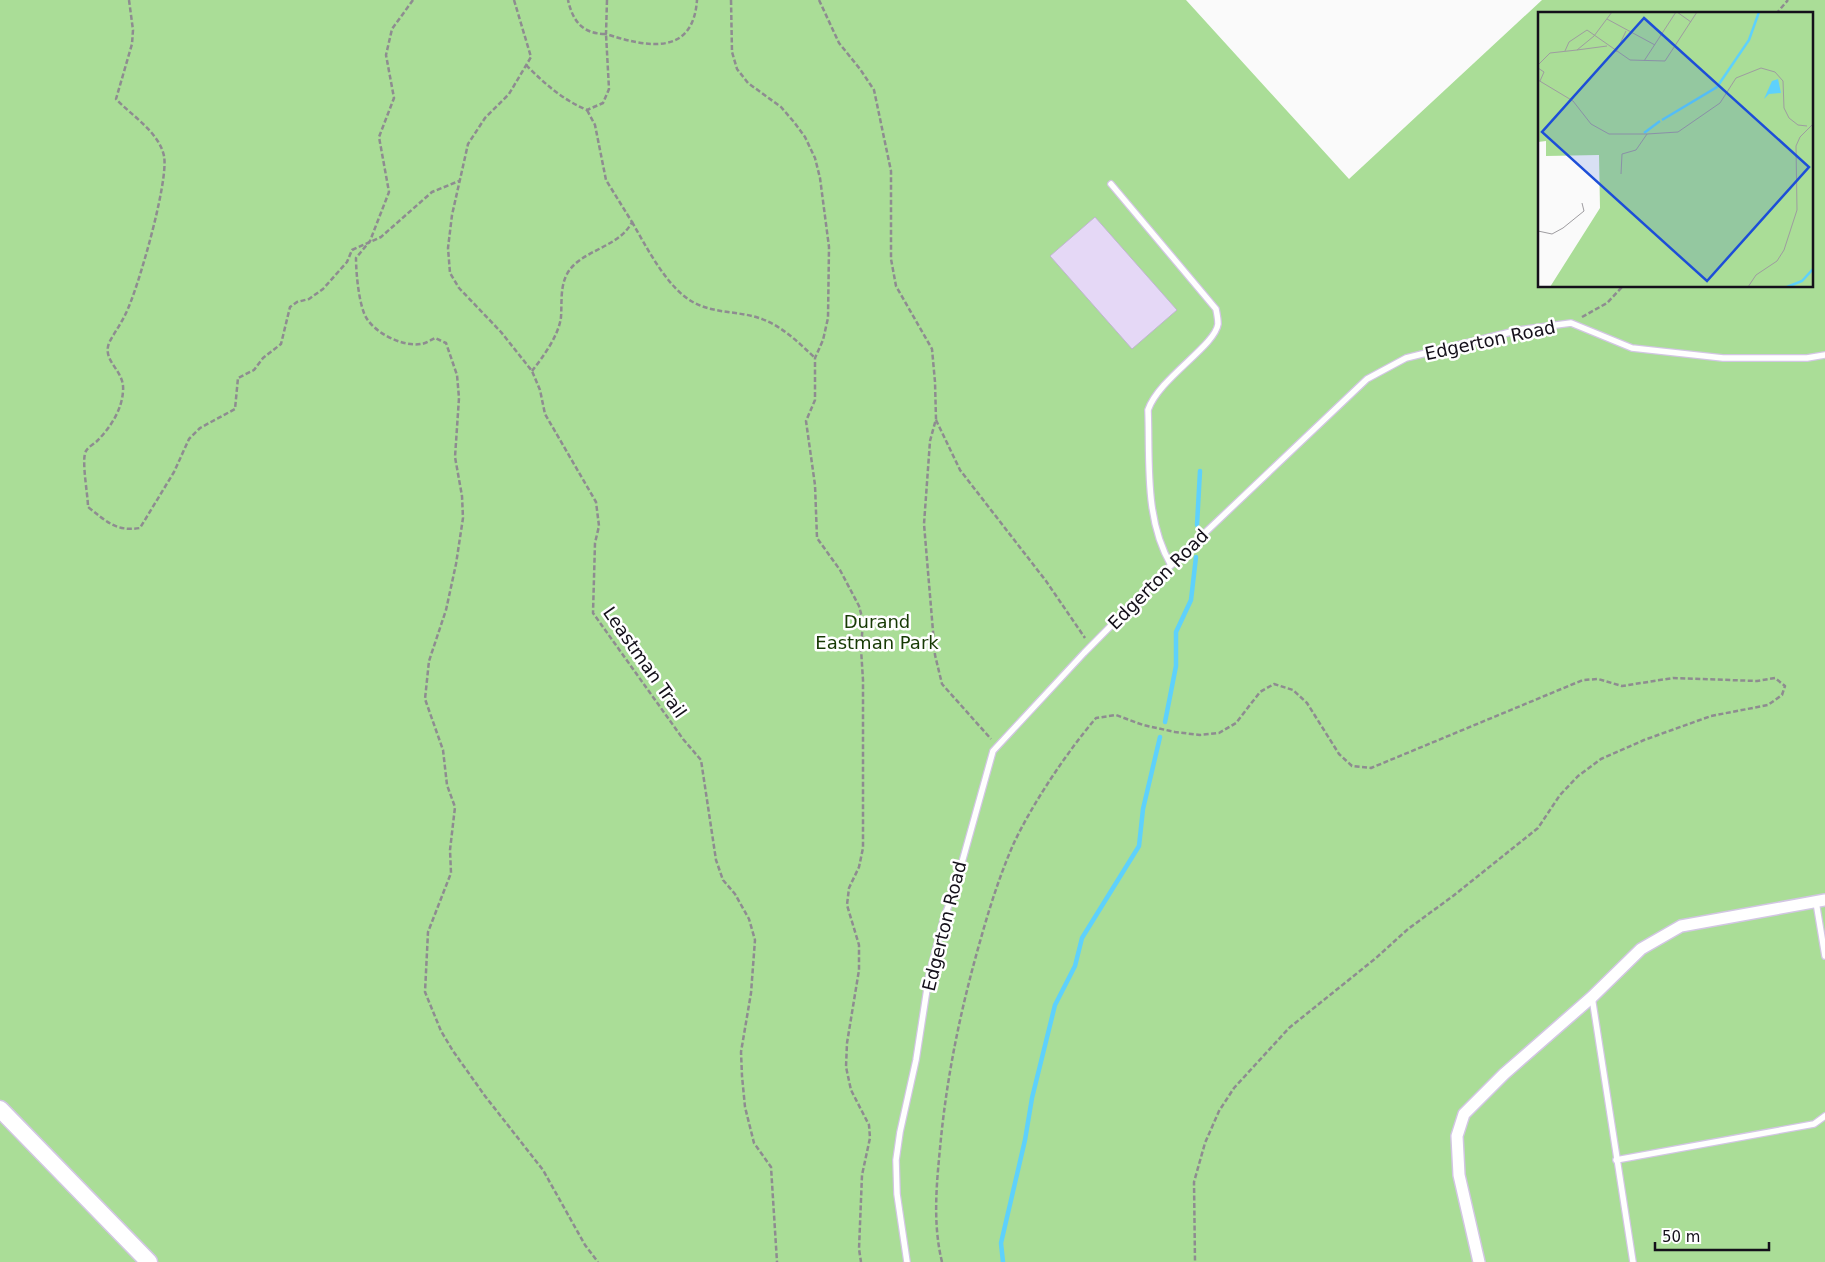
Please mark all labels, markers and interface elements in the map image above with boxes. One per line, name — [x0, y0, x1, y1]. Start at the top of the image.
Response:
inset map — [1538, 12, 1812, 288]
street label: Edgerton Road — [1423, 316, 1557, 364]
street label: Edgerton Road — [1104, 525, 1212, 633]
street label: Leastman Trail — [599, 602, 691, 722]
park label: Durand Eastman Park — [815, 611, 939, 653]
street label: Edgerton Road — [918, 859, 970, 993]
scale bar — [1655, 1220, 1769, 1252]
text: 50 m — [1662, 1228, 1700, 1246]

